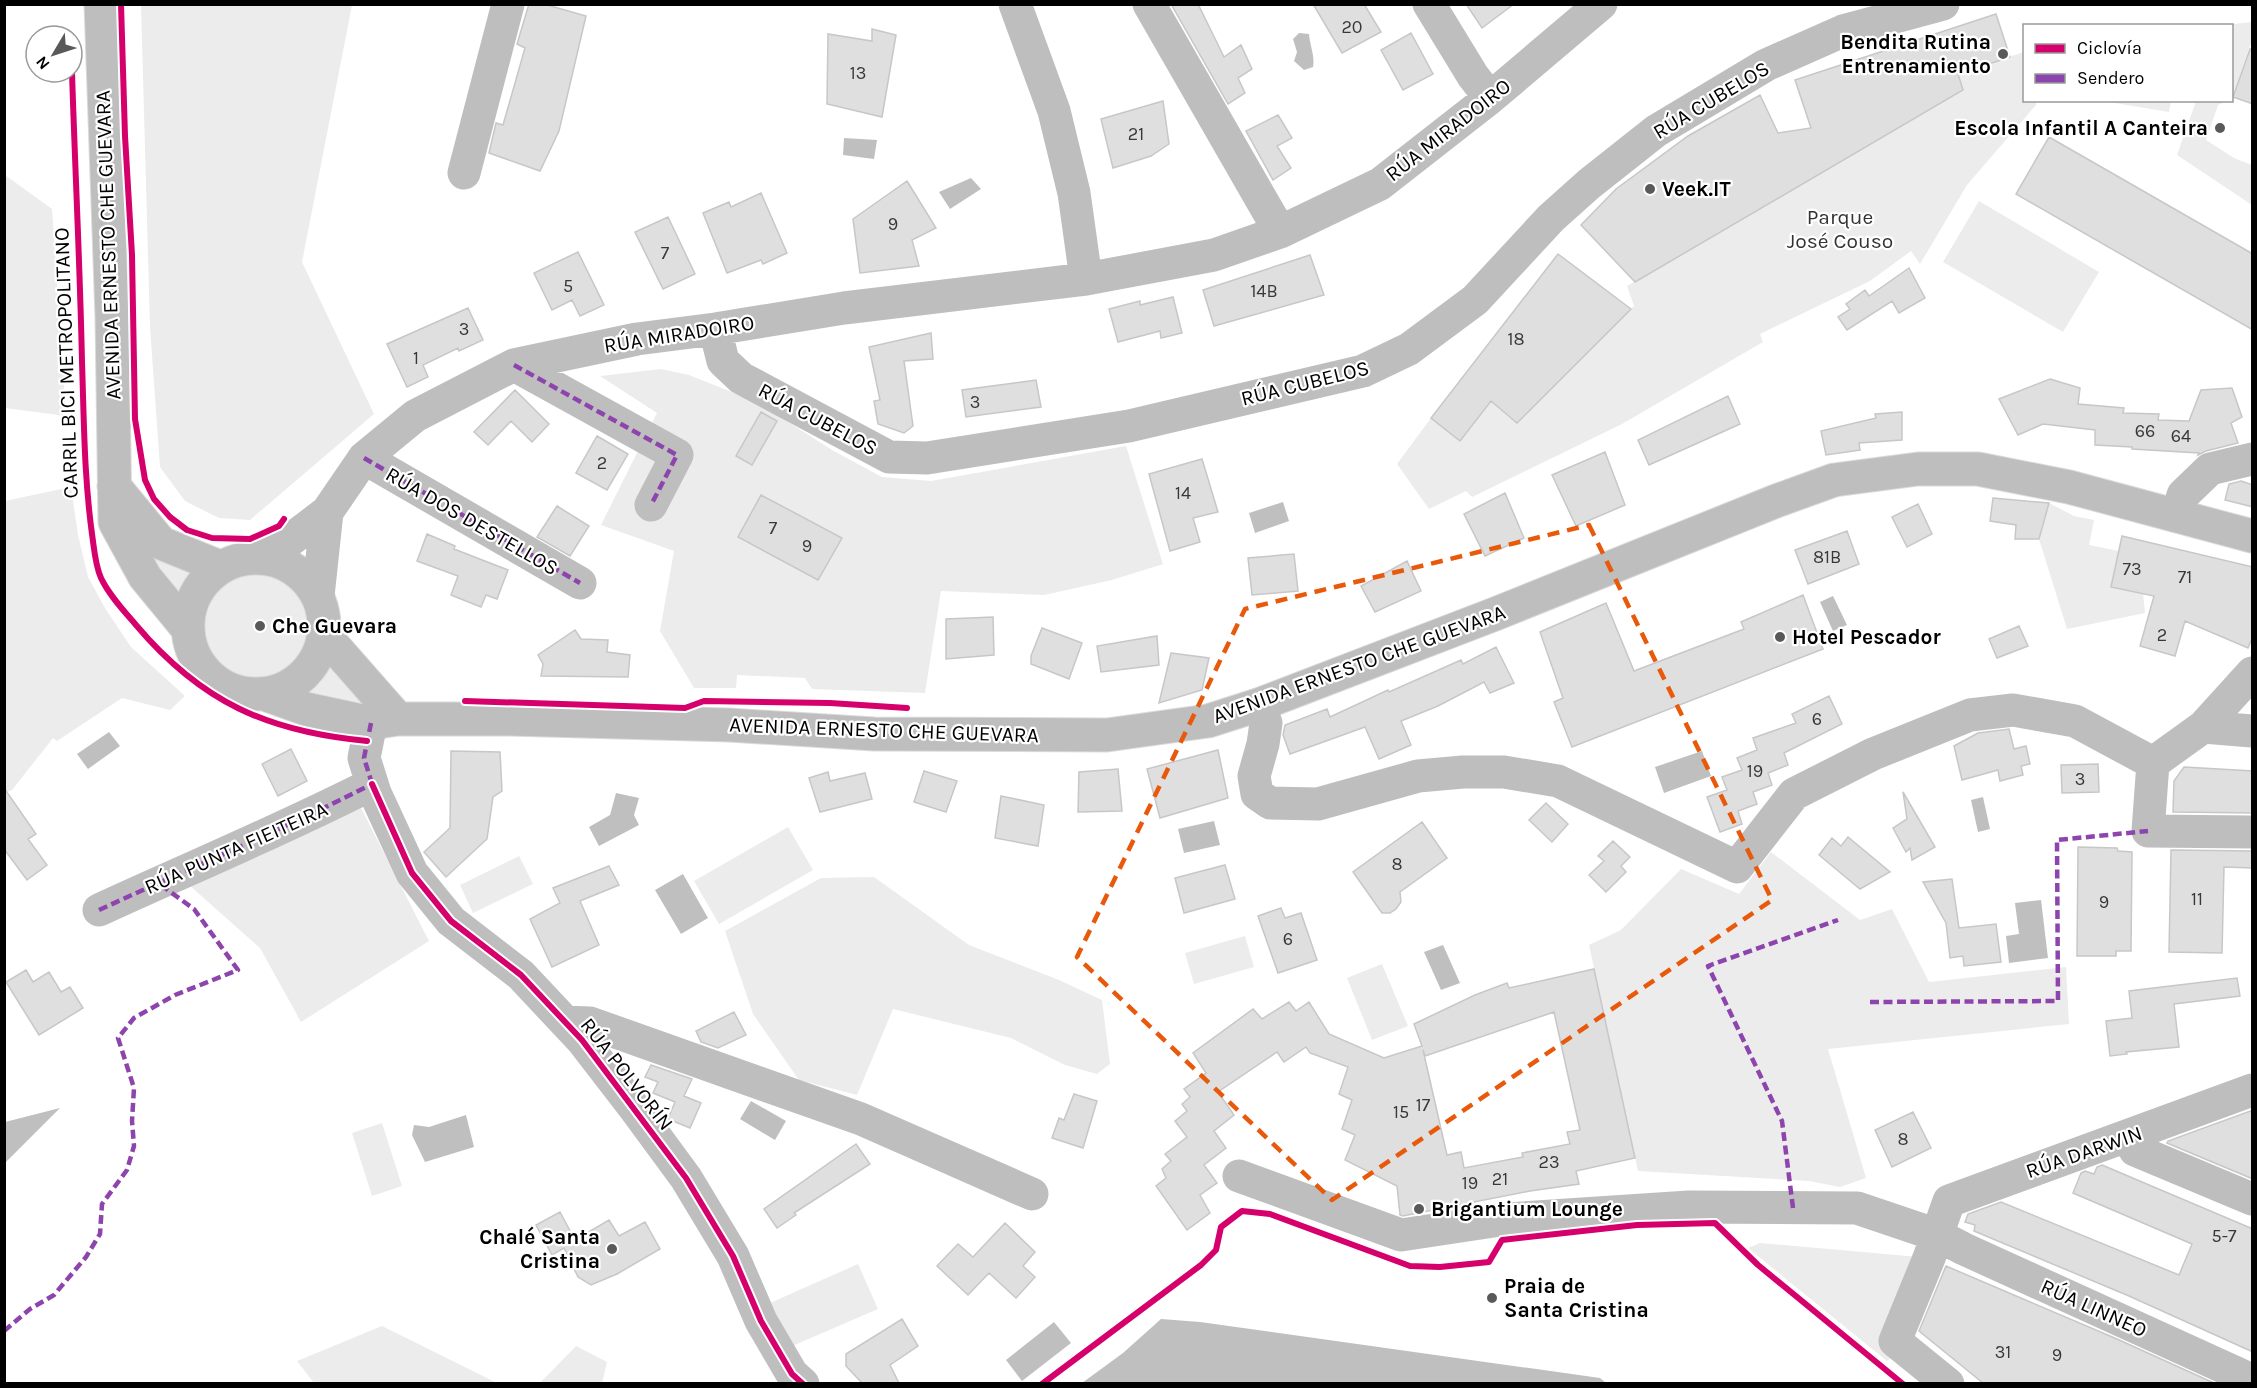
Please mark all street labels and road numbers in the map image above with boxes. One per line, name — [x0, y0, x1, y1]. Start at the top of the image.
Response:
street label: RÚA CUBELOS — [1649, 56, 1773, 144]
street label: RÚA MIRADOIRO — [1381, 74, 1515, 186]
street label: AVENIDA ERNESTO CHE GUEVARA — [91, 90, 125, 400]
street label: CARRIL BICI METROPOLITANO — [49, 227, 83, 499]
street label: RÚA MIRADOIRO — [602, 310, 756, 358]
street label: RÚA CUBELOS — [1238, 355, 1372, 411]
street label: RÚA CUBELOS — [754, 378, 882, 460]
street label: RÚA DOS DESTELLOS — [381, 462, 563, 580]
street label: AVENIDA ERNESTO CHE GUEVARA — [1209, 600, 1509, 728]
street label: AVENIDA ERNESTO CHE GUEVARA — [729, 713, 1039, 747]
street label: RÚA PUNTA FIEITEIRA — [141, 797, 331, 899]
street label: RÚA POLVORÍN — [576, 1013, 678, 1135]
street label: RÚA DARWIN — [2023, 1121, 2145, 1183]
street label: RÚA LINNEO — [2037, 1274, 2151, 1342]

